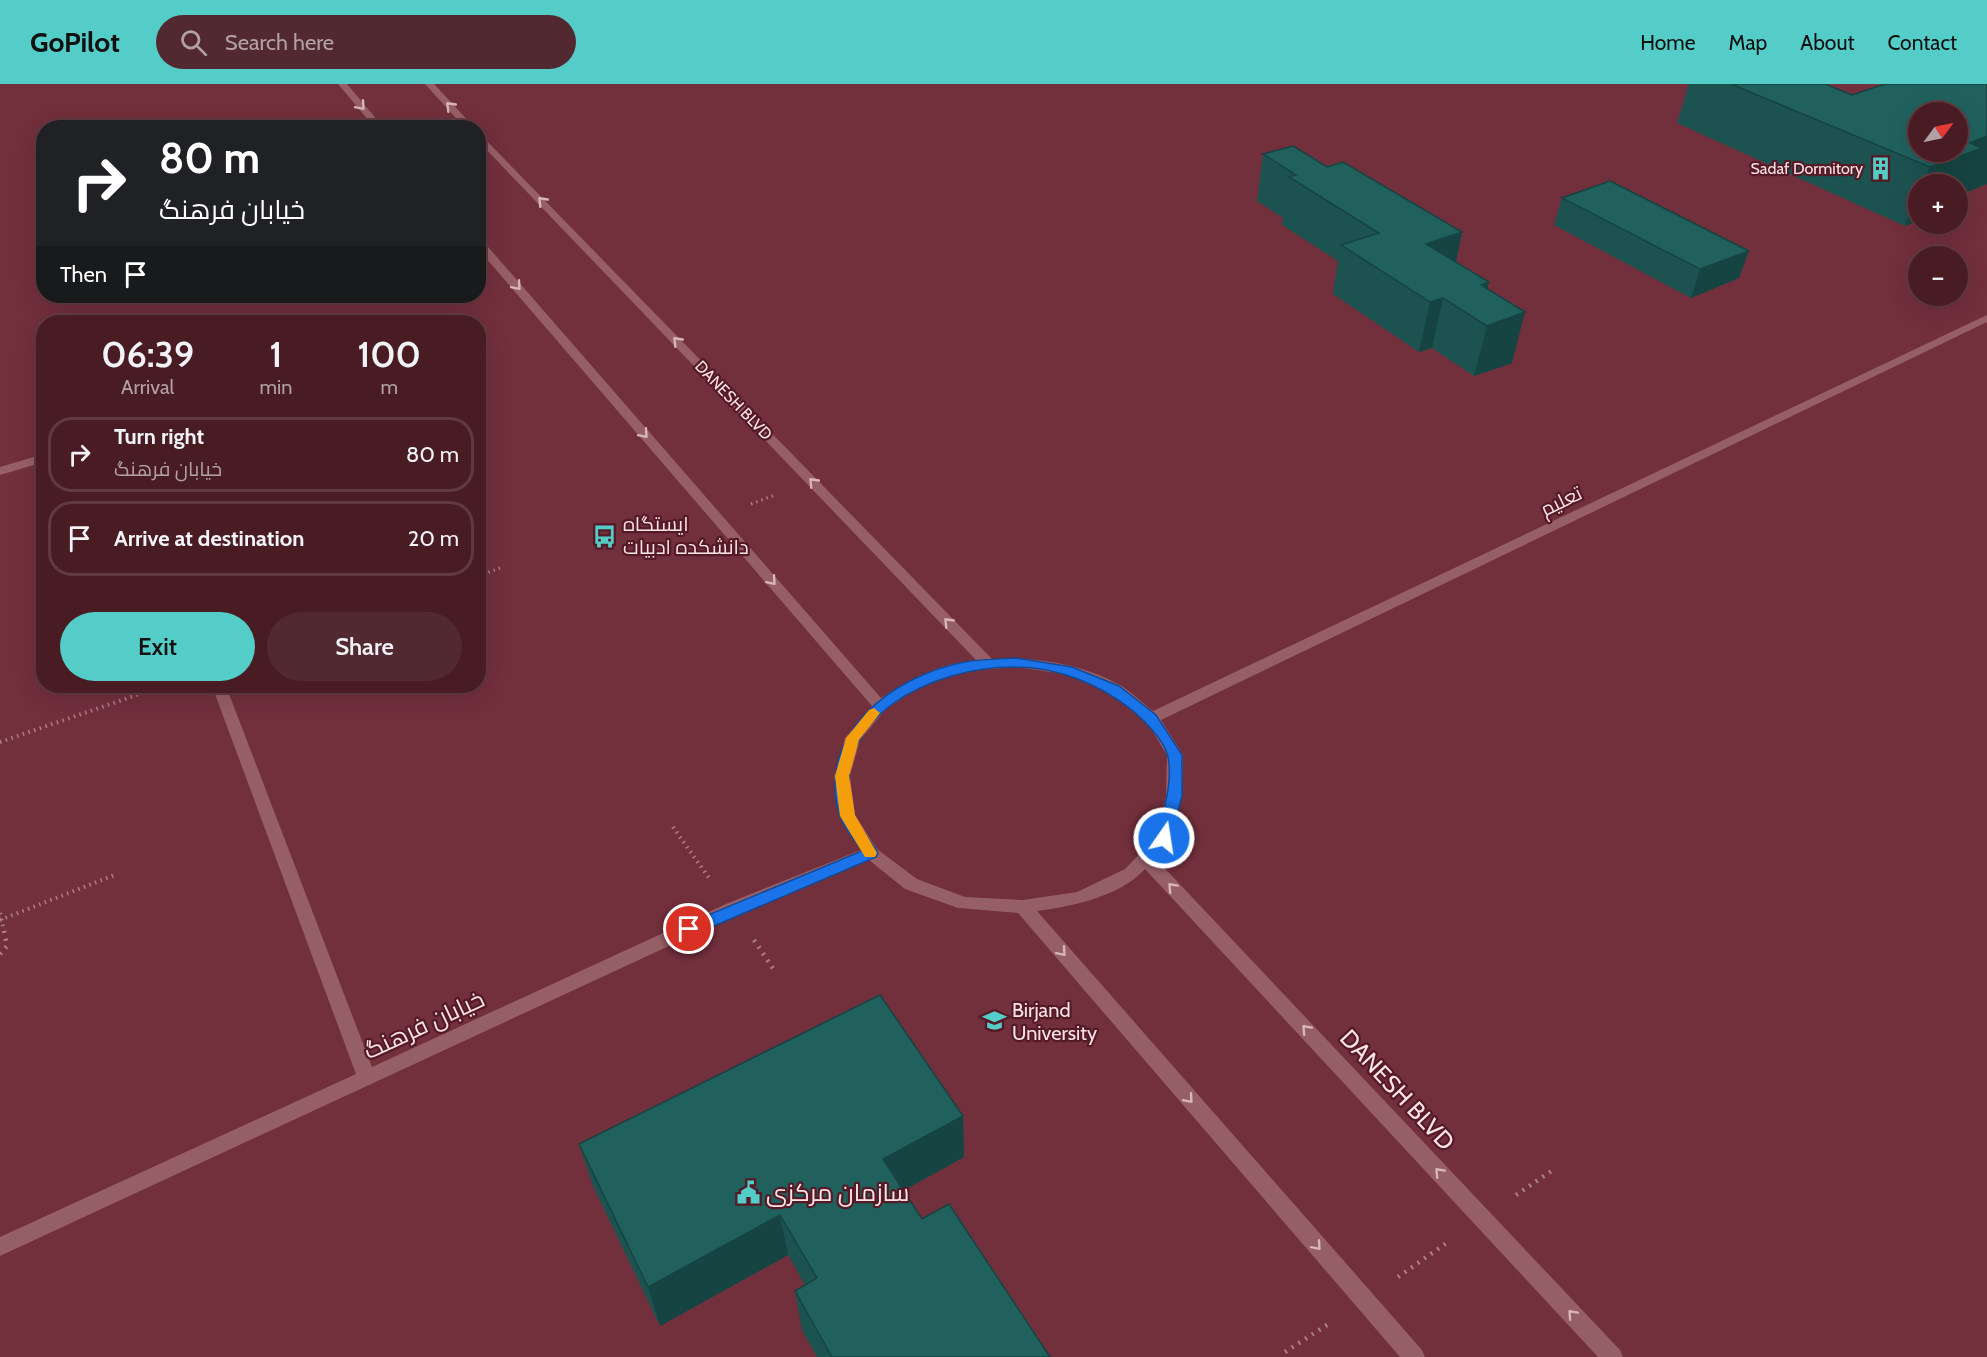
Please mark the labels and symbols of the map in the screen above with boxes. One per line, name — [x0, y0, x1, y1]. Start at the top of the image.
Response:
one-way arrow — [354, 99, 365, 110]
one-way arrow — [446, 102, 457, 112]
north arrow — [1908, 102, 1968, 162]
building icon: Sadaf Dormitory — [1868, 155, 1894, 181]
place label: Sadaf Dormitory — [1751, 159, 1863, 178]
one-way arrow — [538, 197, 549, 208]
one-way arrow — [510, 279, 521, 290]
one-way arrow — [674, 338, 685, 349]
street label: DANESH BLVD — [691, 357, 776, 444]
one-way arrow — [637, 427, 648, 437]
one-way arrow — [809, 478, 820, 489]
street label: تعلیم — [1536, 480, 1587, 523]
place label: ایستگاه دانشکده ادبیات — [623, 512, 749, 559]
bus stop icon: ایستگاه دانشکده ادبیات — [592, 523, 618, 549]
one-way arrow — [765, 574, 776, 585]
one-way arrow — [944, 619, 955, 629]
position arrow — [1132, 806, 1196, 870]
one-way arrow — [1169, 883, 1180, 894]
pin — [663, 903, 714, 954]
one-way arrow — [1054, 945, 1065, 956]
street label: خیابان فرهنگ — [359, 984, 489, 1065]
place label: Birjand University — [1012, 998, 1097, 1045]
school or university icon: Birjand University — [981, 1008, 1007, 1034]
street label: DANESH BLVD — [1334, 1023, 1461, 1156]
one-way arrow — [1302, 1026, 1313, 1037]
one-way arrow — [1182, 1092, 1193, 1103]
one-way arrow — [1435, 1168, 1446, 1178]
place label: سازمان مرکزی — [766, 1178, 909, 1207]
public building icon: سازمان مرکزی — [735, 1180, 761, 1206]
one-way arrow — [1310, 1239, 1321, 1250]
one-way arrow — [1568, 1311, 1579, 1321]

